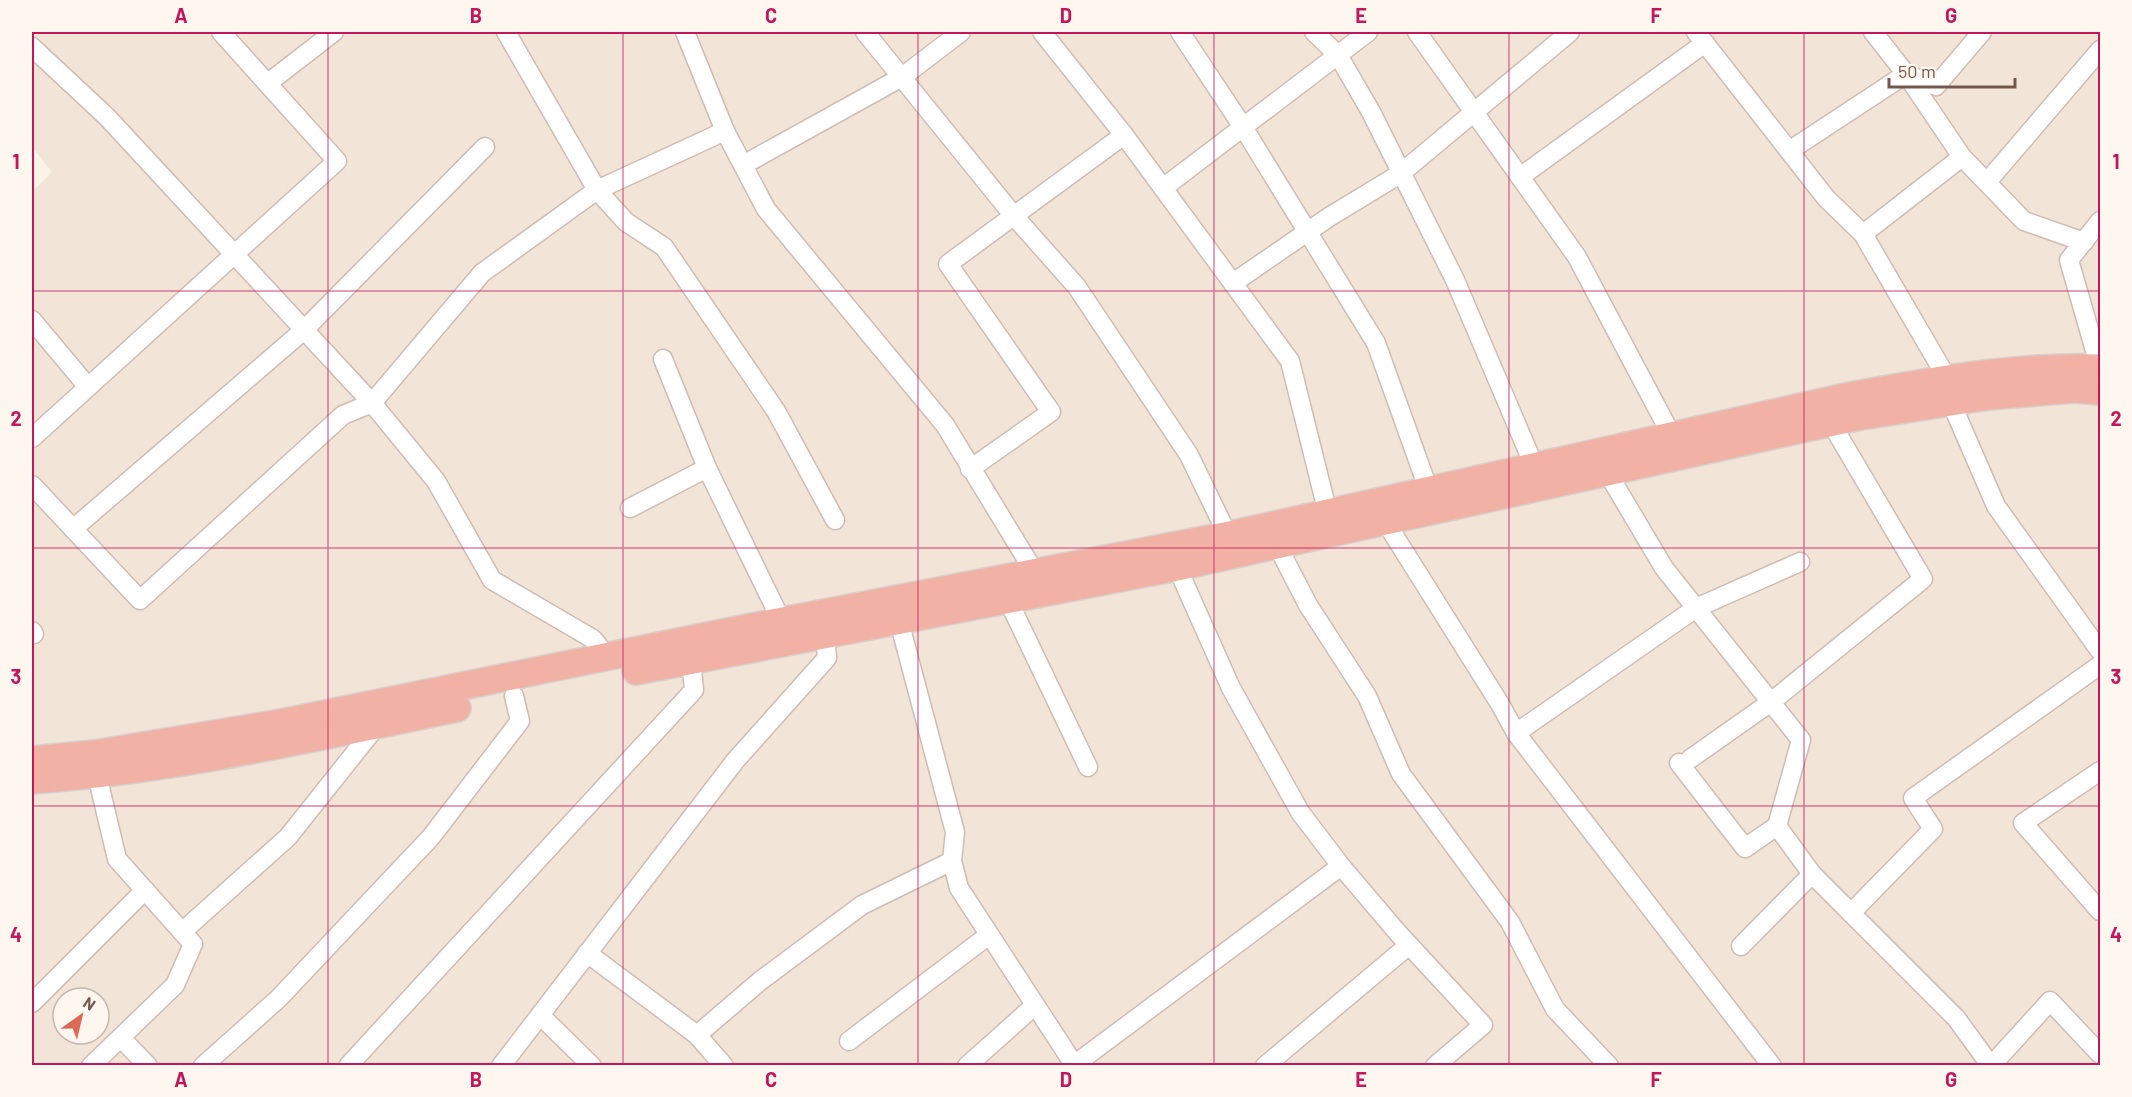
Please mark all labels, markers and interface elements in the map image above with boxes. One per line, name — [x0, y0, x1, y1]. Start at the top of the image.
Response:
text: A — [174, 3, 188, 27]
text: B — [470, 3, 482, 27]
text: C — [765, 3, 777, 27]
text: D — [1060, 3, 1072, 27]
text: E — [1355, 3, 1367, 27]
text: F — [1650, 3, 1662, 27]
text: G — [1945, 3, 1957, 27]
scale bar — [1889, 51, 2015, 89]
text: 50 m — [1898, 60, 1936, 82]
text: 1 — [12, 149, 20, 173]
text: 1 — [2112, 149, 2120, 173]
text: 2 — [10, 406, 22, 430]
text: 2 — [2110, 406, 2122, 430]
text: 3 — [11, 664, 21, 688]
text: 3 — [2111, 664, 2121, 688]
text: 4 — [10, 922, 22, 946]
text: 4 — [2110, 922, 2122, 946]
north arrow — [51, 986, 111, 1046]
text: N — [80, 992, 99, 1014]
text: A — [174, 1067, 188, 1091]
text: B — [470, 1067, 482, 1091]
text: C — [765, 1067, 777, 1091]
text: D — [1060, 1067, 1072, 1091]
text: E — [1355, 1067, 1367, 1091]
text: F — [1650, 1067, 1662, 1091]
text: G — [1945, 1067, 1957, 1091]

